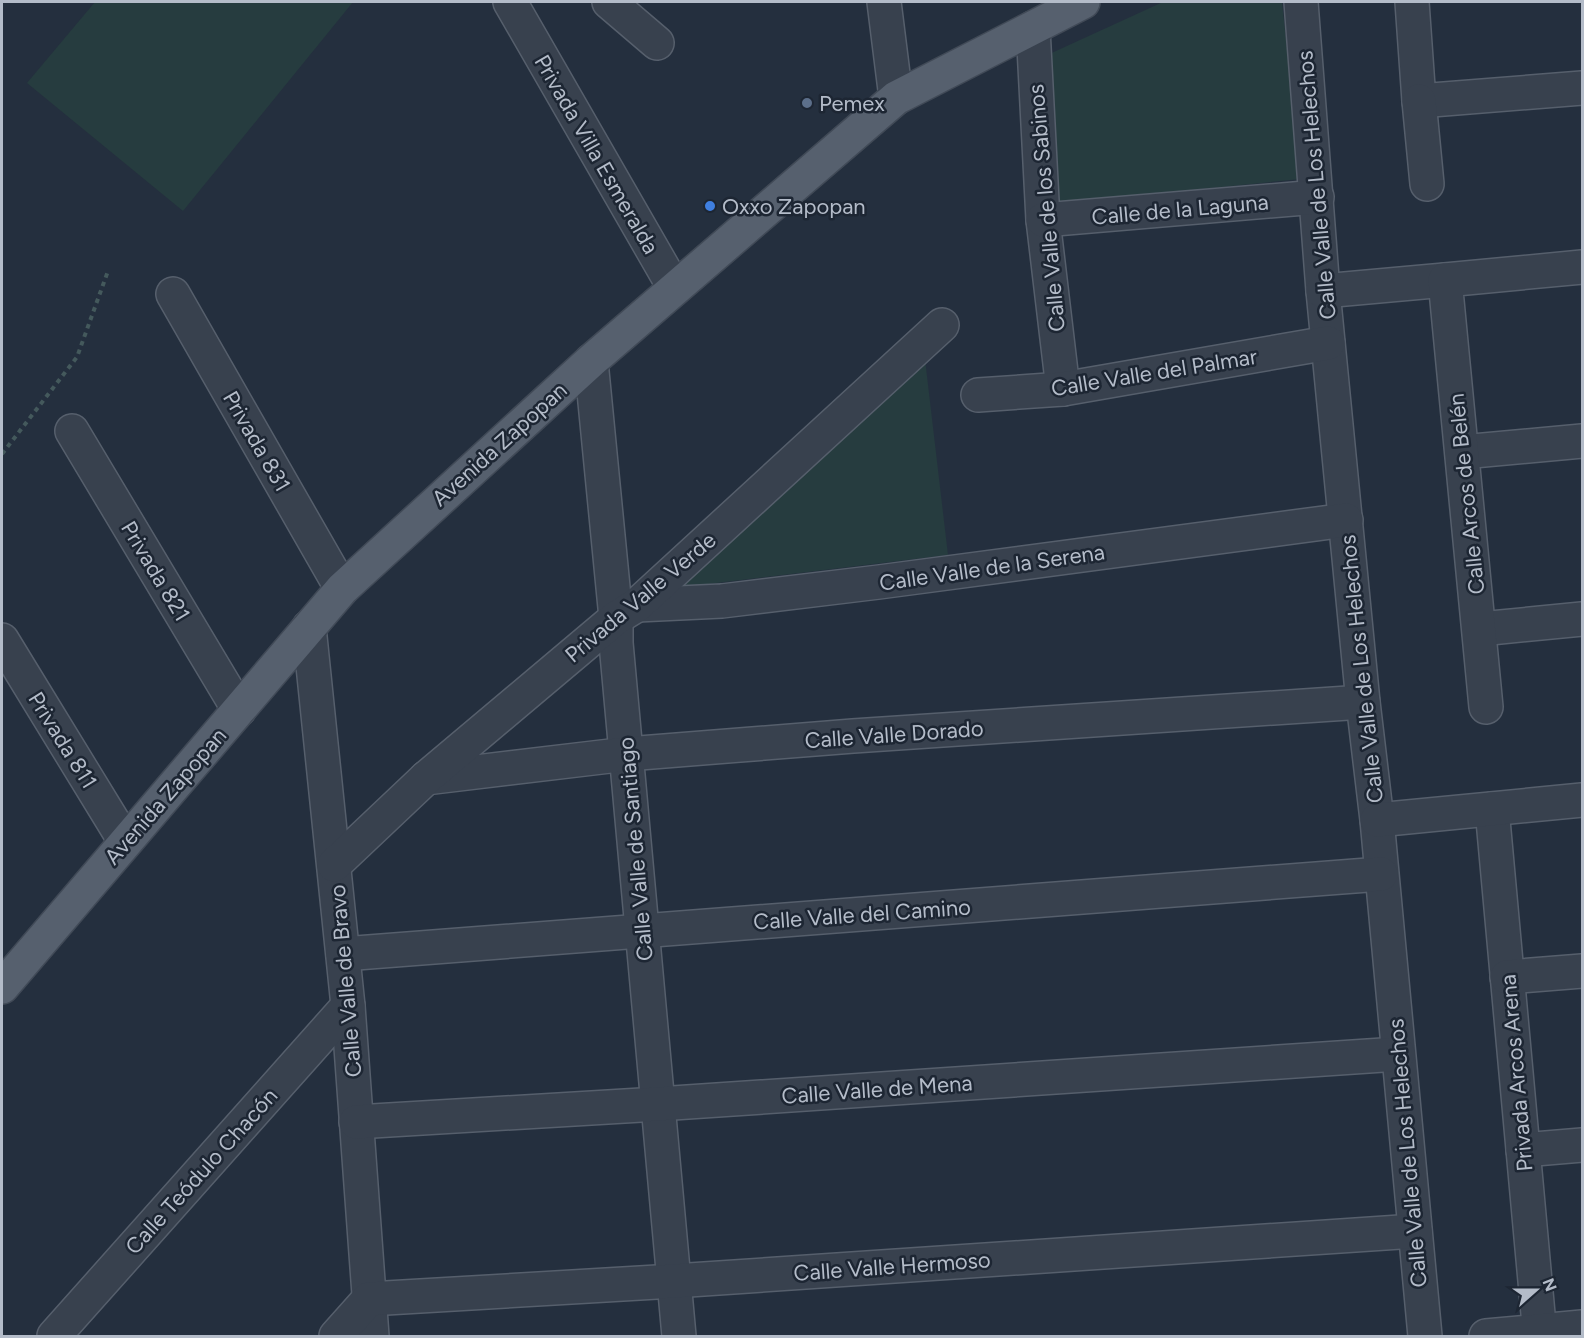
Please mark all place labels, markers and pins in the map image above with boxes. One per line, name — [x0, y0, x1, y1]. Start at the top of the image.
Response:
place label: Pemex — [819, 90, 885, 117]
marker: Pemex — [800, 96, 814, 110]
place label: Oxxo Zapopan — [722, 193, 866, 220]
marker: Oxxo Zapopan — [703, 199, 717, 213]

